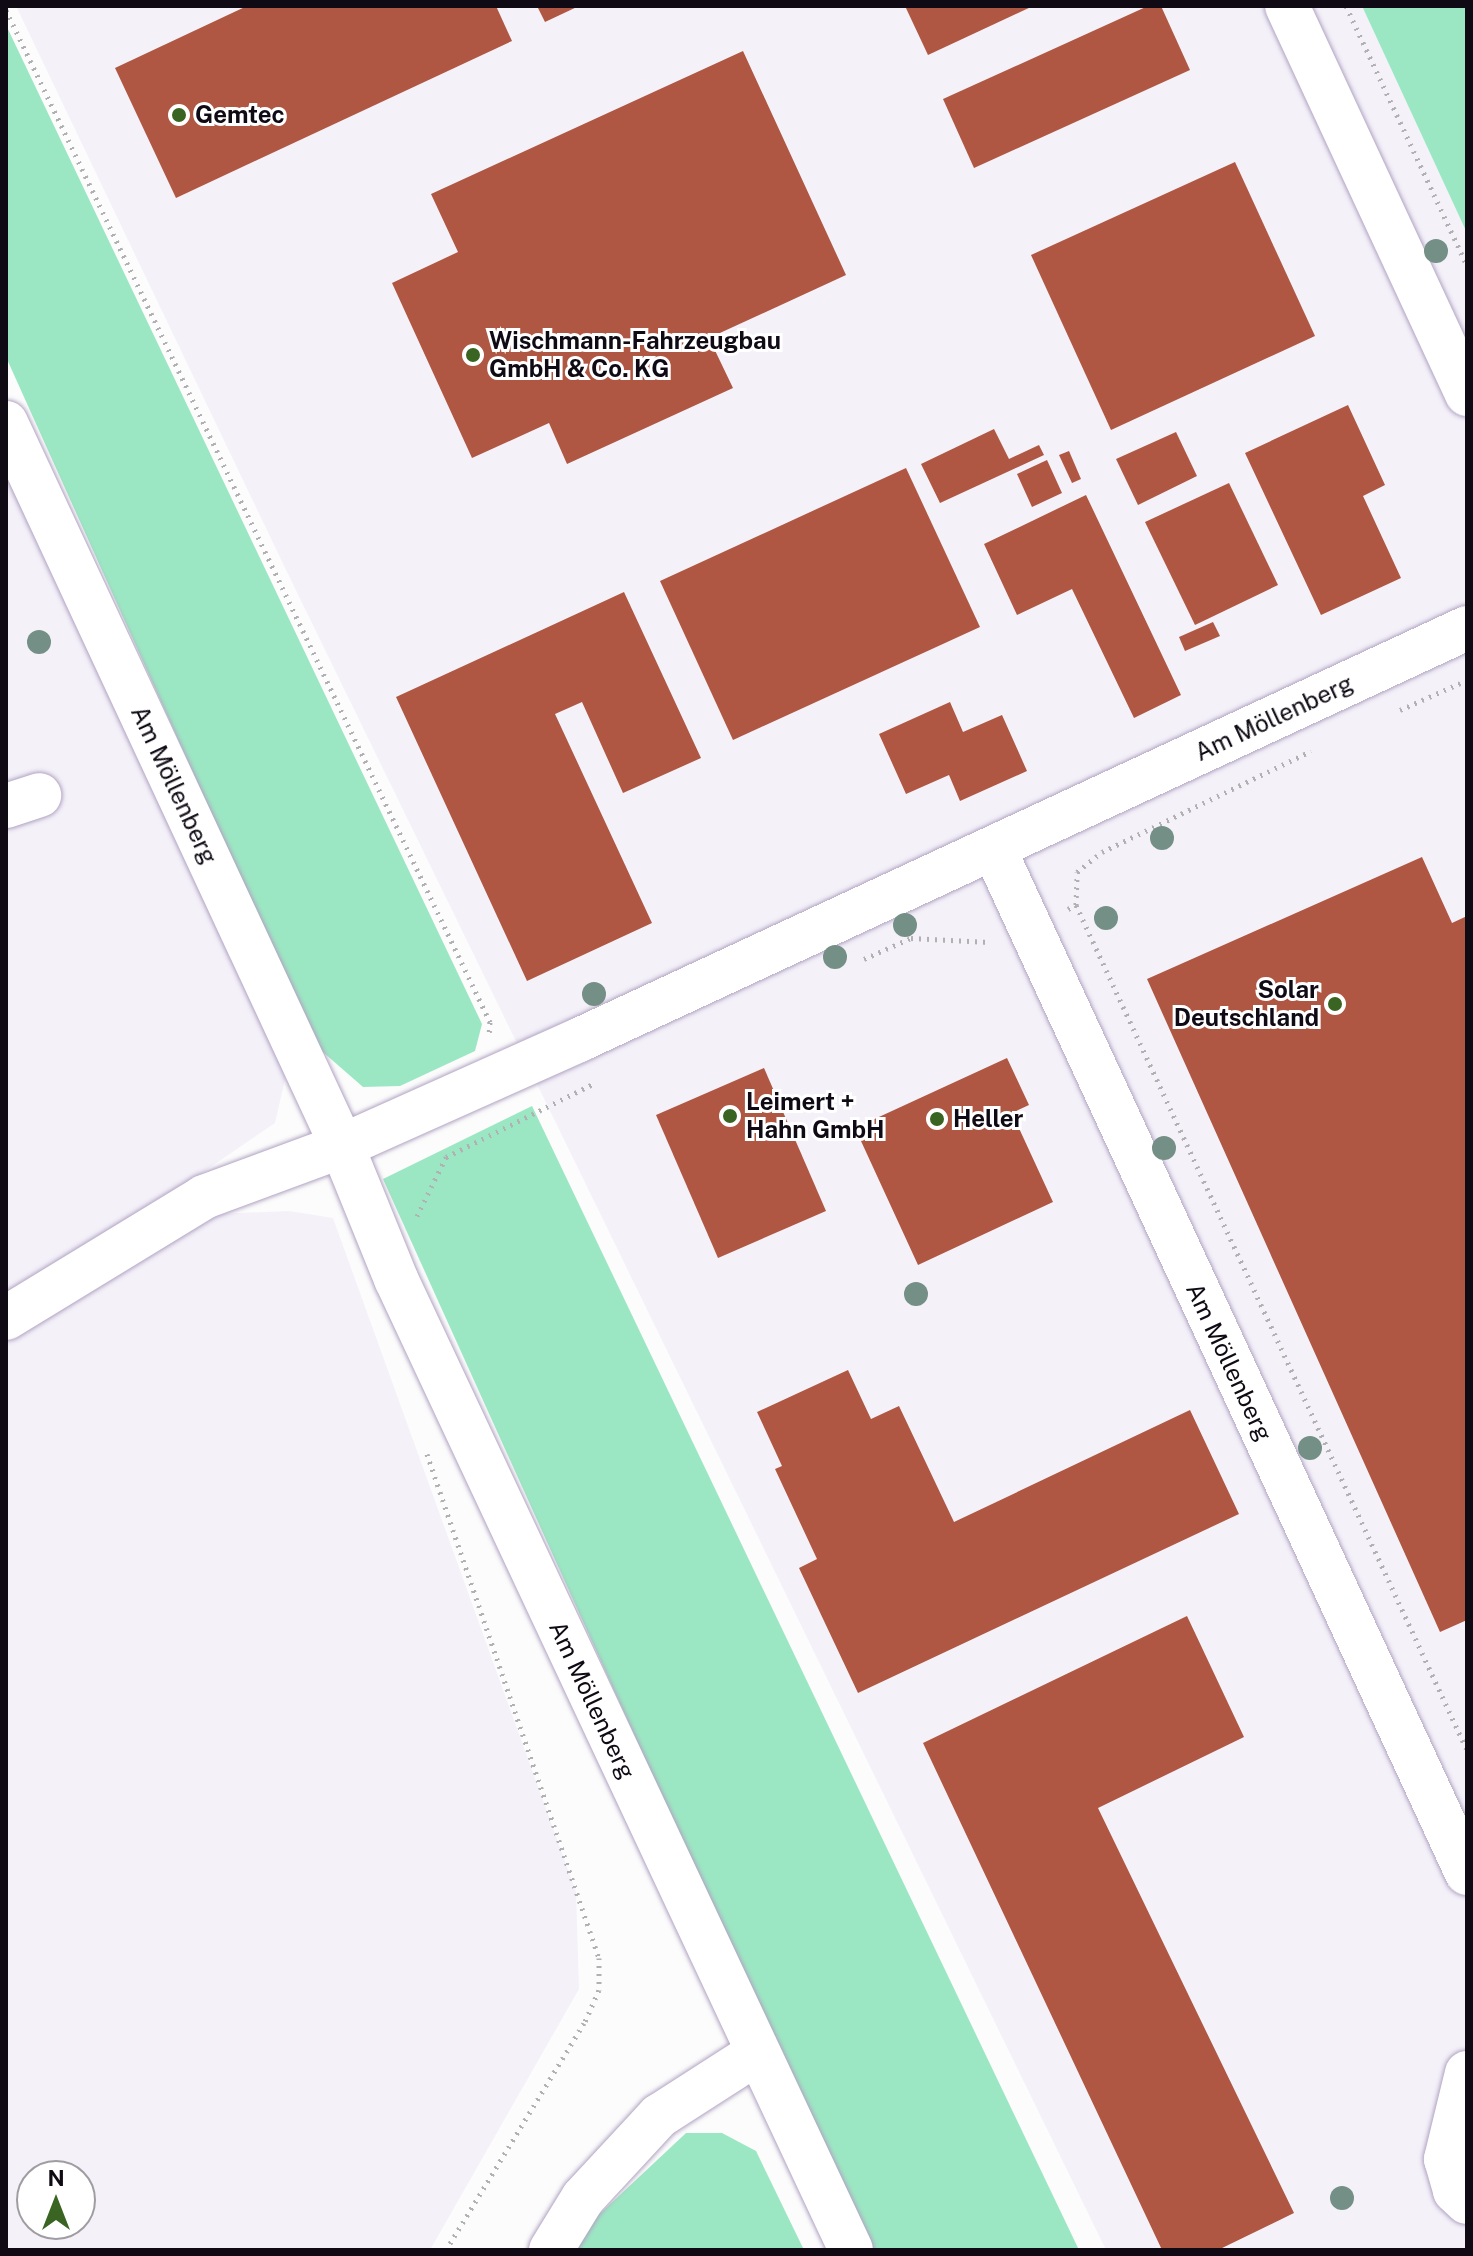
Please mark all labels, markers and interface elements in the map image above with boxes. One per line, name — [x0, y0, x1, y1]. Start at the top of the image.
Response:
place label: Gemtec — [195, 101, 285, 129]
marker: Gemtec — [170, 106, 188, 124]
place label: Wischmann-Fahrzeugbau GmbH & Co. KG — [489, 327, 781, 383]
marker: Wischmann-Fahrzeugbau GmbH & Co. KG — [464, 346, 482, 364]
street label: Am Möllenberg — [1190, 669, 1358, 767]
street label: Am Möllenberg — [125, 701, 223, 869]
place label: Solar Deutschland — [1174, 976, 1319, 1032]
marker: Solar Deutschland — [1326, 995, 1344, 1013]
place label: Leimert + Hahn GmbH — [746, 1088, 884, 1144]
place label: Heller — [953, 1105, 1023, 1133]
marker: Leimert + Hahn GmbH — [721, 1107, 739, 1125]
marker: Heller — [928, 1110, 946, 1128]
street label: Am Möllenberg — [1180, 1278, 1278, 1446]
street label: Am Möllenberg — [543, 1616, 641, 1784]
north arrow — [16, 2160, 96, 2240]
text: N — [47, 2165, 65, 2191]

